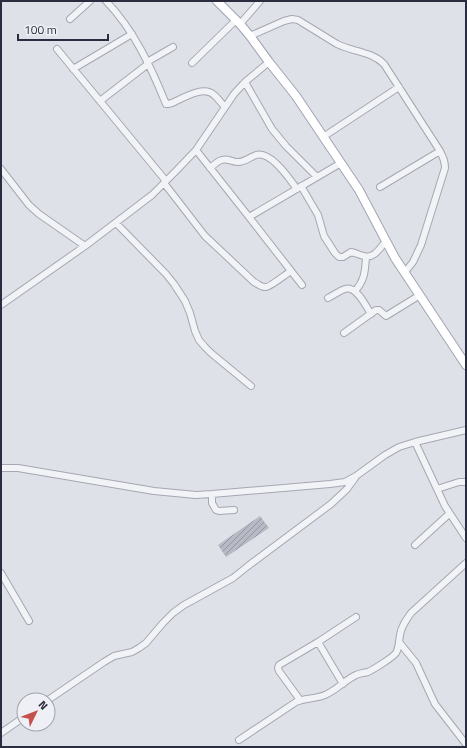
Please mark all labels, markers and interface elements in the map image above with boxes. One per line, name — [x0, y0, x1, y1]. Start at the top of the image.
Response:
scale bar — [18, 16, 108, 42]
text: 100 m — [24, 20, 57, 39]
north arrow — [16, 692, 56, 732]
text: N — [35, 697, 52, 713]

